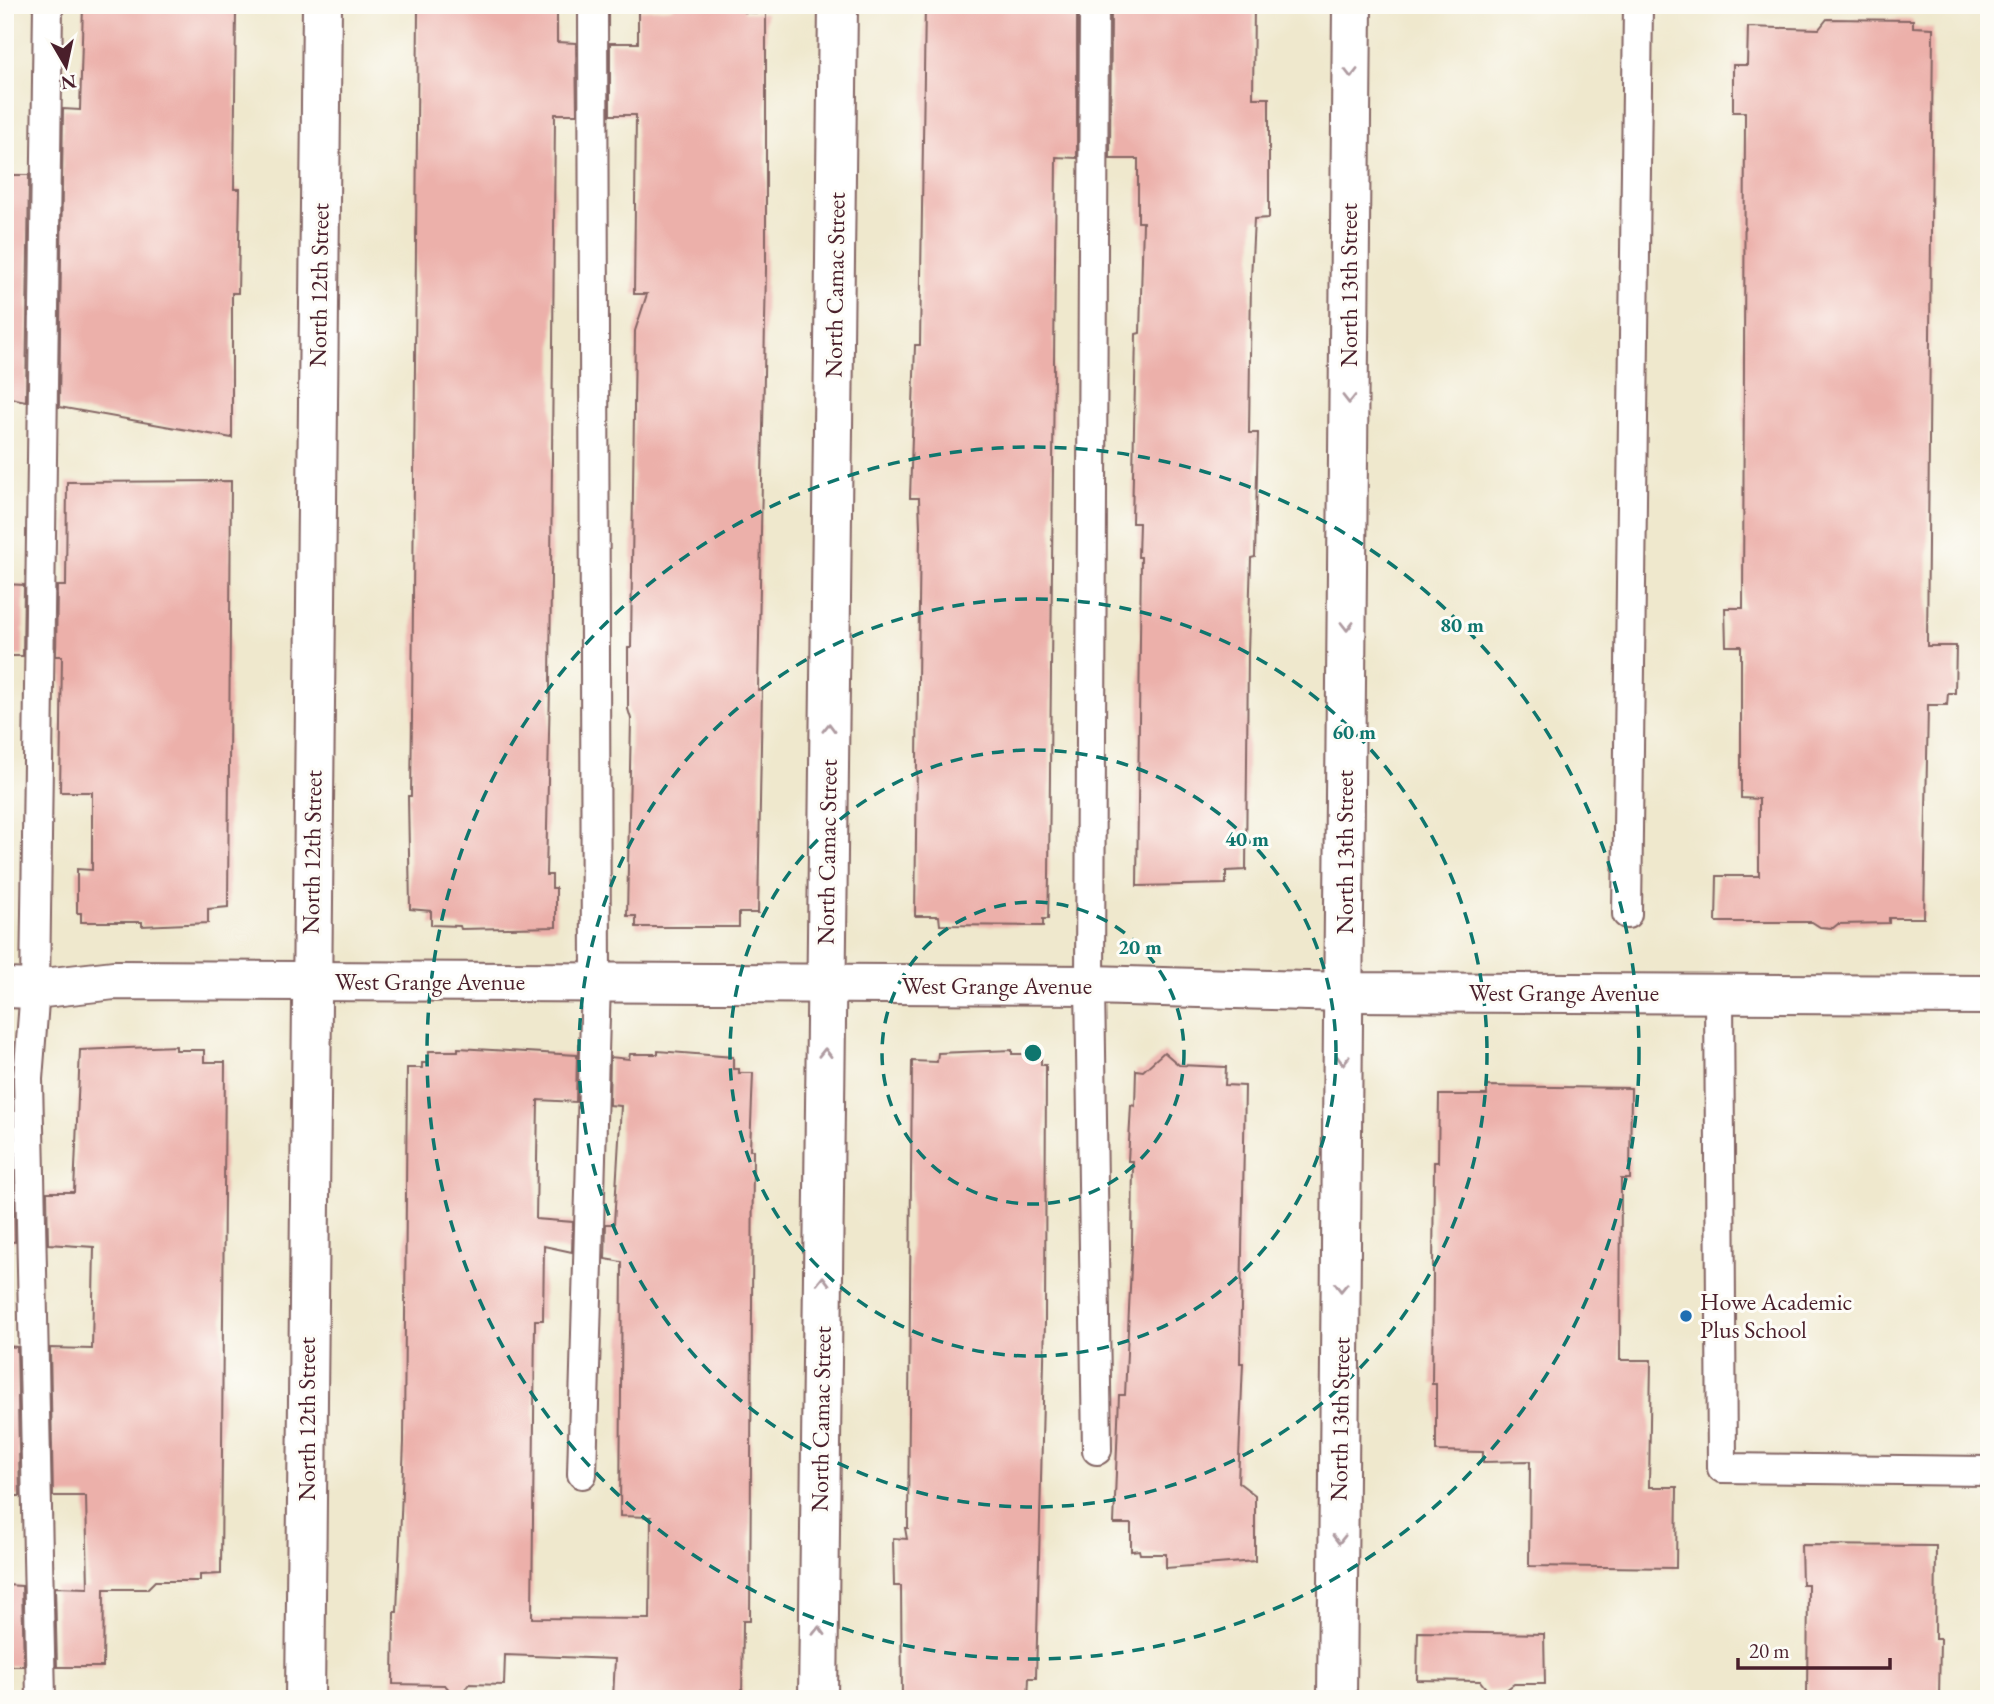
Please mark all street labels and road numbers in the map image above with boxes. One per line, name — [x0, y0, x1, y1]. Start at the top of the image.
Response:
street label: North Camac Street — [817, 191, 852, 378]
street label: North 12th Street — [302, 202, 335, 367]
street label: North 13th Street — [1333, 203, 1364, 367]
street label: North Camac Street — [809, 758, 844, 945]
street label: North 12th Street — [295, 769, 328, 934]
street label: North 13th Street — [1329, 770, 1360, 934]
street label: West Grange Avenue — [335, 966, 525, 997]
street label: West Grange Avenue — [902, 970, 1092, 1001]
street label: West Grange Avenue — [1469, 977, 1659, 1008]
street label: North Camac Street — [803, 1325, 838, 1512]
street label: North 13th Street — [1323, 1336, 1356, 1501]
street label: North 12th Street — [291, 1337, 322, 1501]

